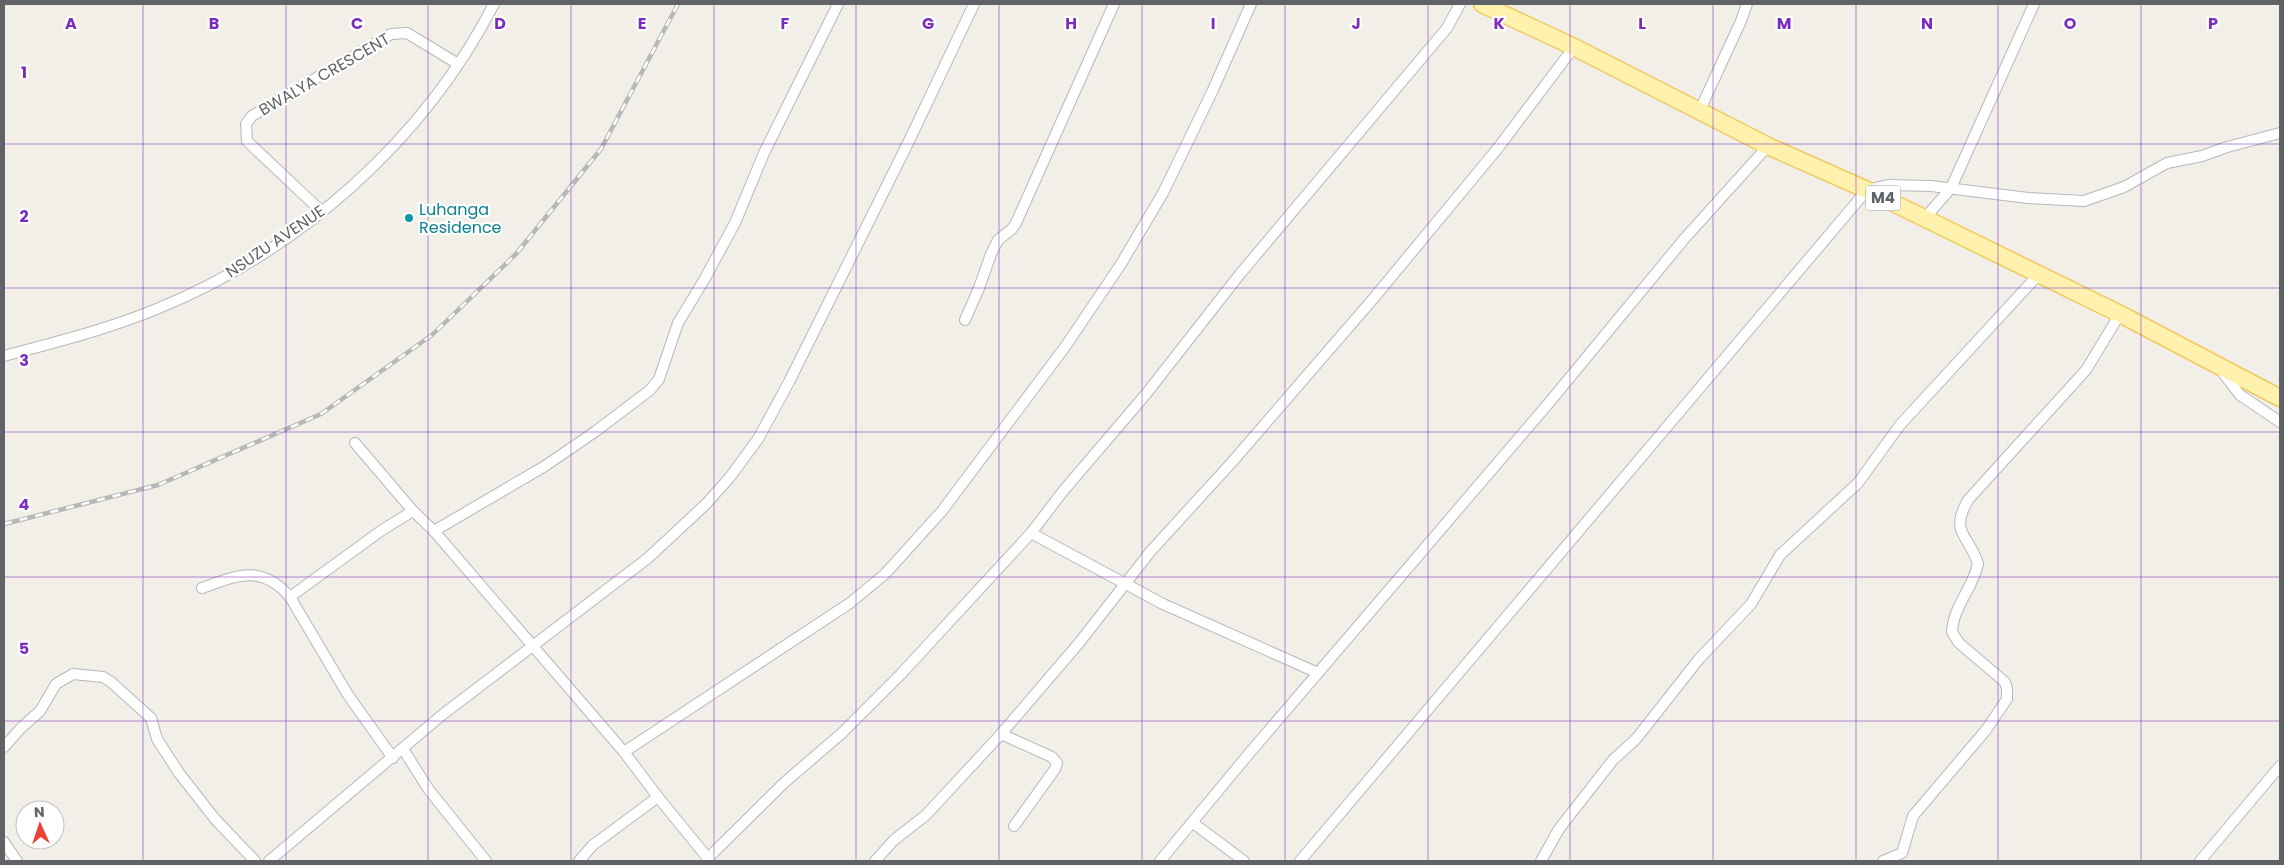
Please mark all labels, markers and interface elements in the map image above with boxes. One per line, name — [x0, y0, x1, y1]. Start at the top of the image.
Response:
text: A — [65, 12, 77, 35]
text: B — [209, 12, 219, 35]
text: C — [351, 12, 363, 35]
text: D — [494, 12, 506, 35]
text: E — [638, 12, 646, 35]
text: F — [781, 12, 790, 35]
text: G — [922, 12, 934, 35]
text: H — [1065, 12, 1077, 35]
text: I — [1211, 12, 1215, 35]
text: J — [1351, 12, 1361, 35]
text: K — [1493, 12, 1505, 35]
text: L — [1638, 12, 1646, 35]
text: M — [1777, 12, 1791, 35]
text: N — [1921, 12, 1933, 35]
text: O — [2064, 12, 2077, 35]
text: P — [2208, 12, 2218, 35]
street label: BWALYA CRESCENT — [255, 27, 394, 121]
text: 1 — [21, 61, 27, 84]
road number: M4 — [1866, 186, 1900, 210]
place label: Luhanga Residence — [419, 198, 502, 239]
street label: NSUZU AVENUE — [221, 200, 329, 283]
text: 2 — [19, 205, 29, 228]
marker: Luhanga Residence — [403, 212, 415, 224]
text: 3 — [19, 349, 29, 372]
text: 4 — [19, 493, 30, 516]
text: 5 — [19, 637, 29, 660]
north arrow — [15, 800, 65, 850]
text: N — [34, 802, 45, 822]

